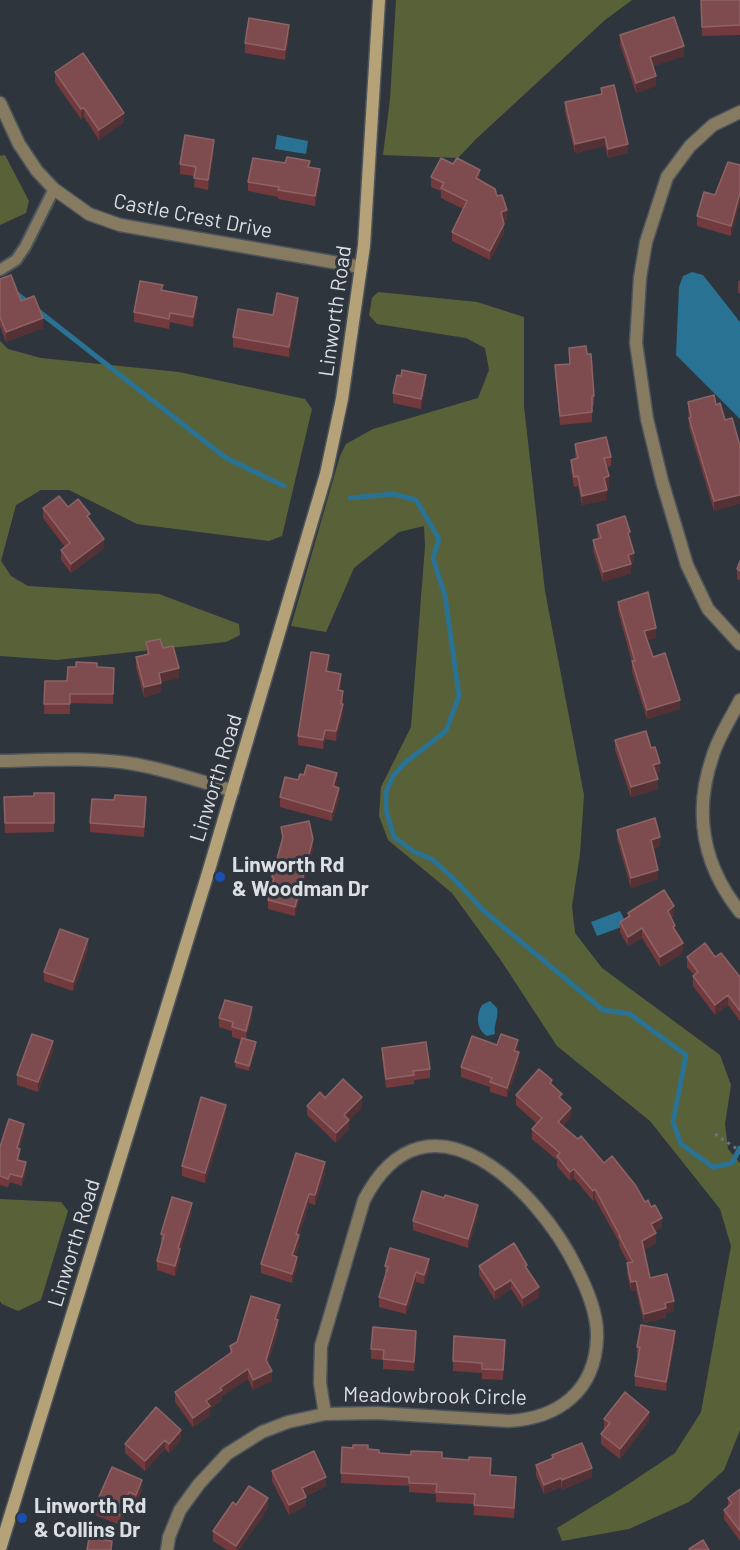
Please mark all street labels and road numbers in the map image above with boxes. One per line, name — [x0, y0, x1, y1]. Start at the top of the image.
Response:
street label: Castle Crest Drive — [111, 188, 275, 244]
street label: Linworth Road — [313, 244, 357, 378]
street label: Linworth Road — [185, 711, 247, 845]
street label: Linworth Road — [43, 1176, 105, 1310]
street label: Meadowbrook Circle — [343, 1382, 527, 1410]

